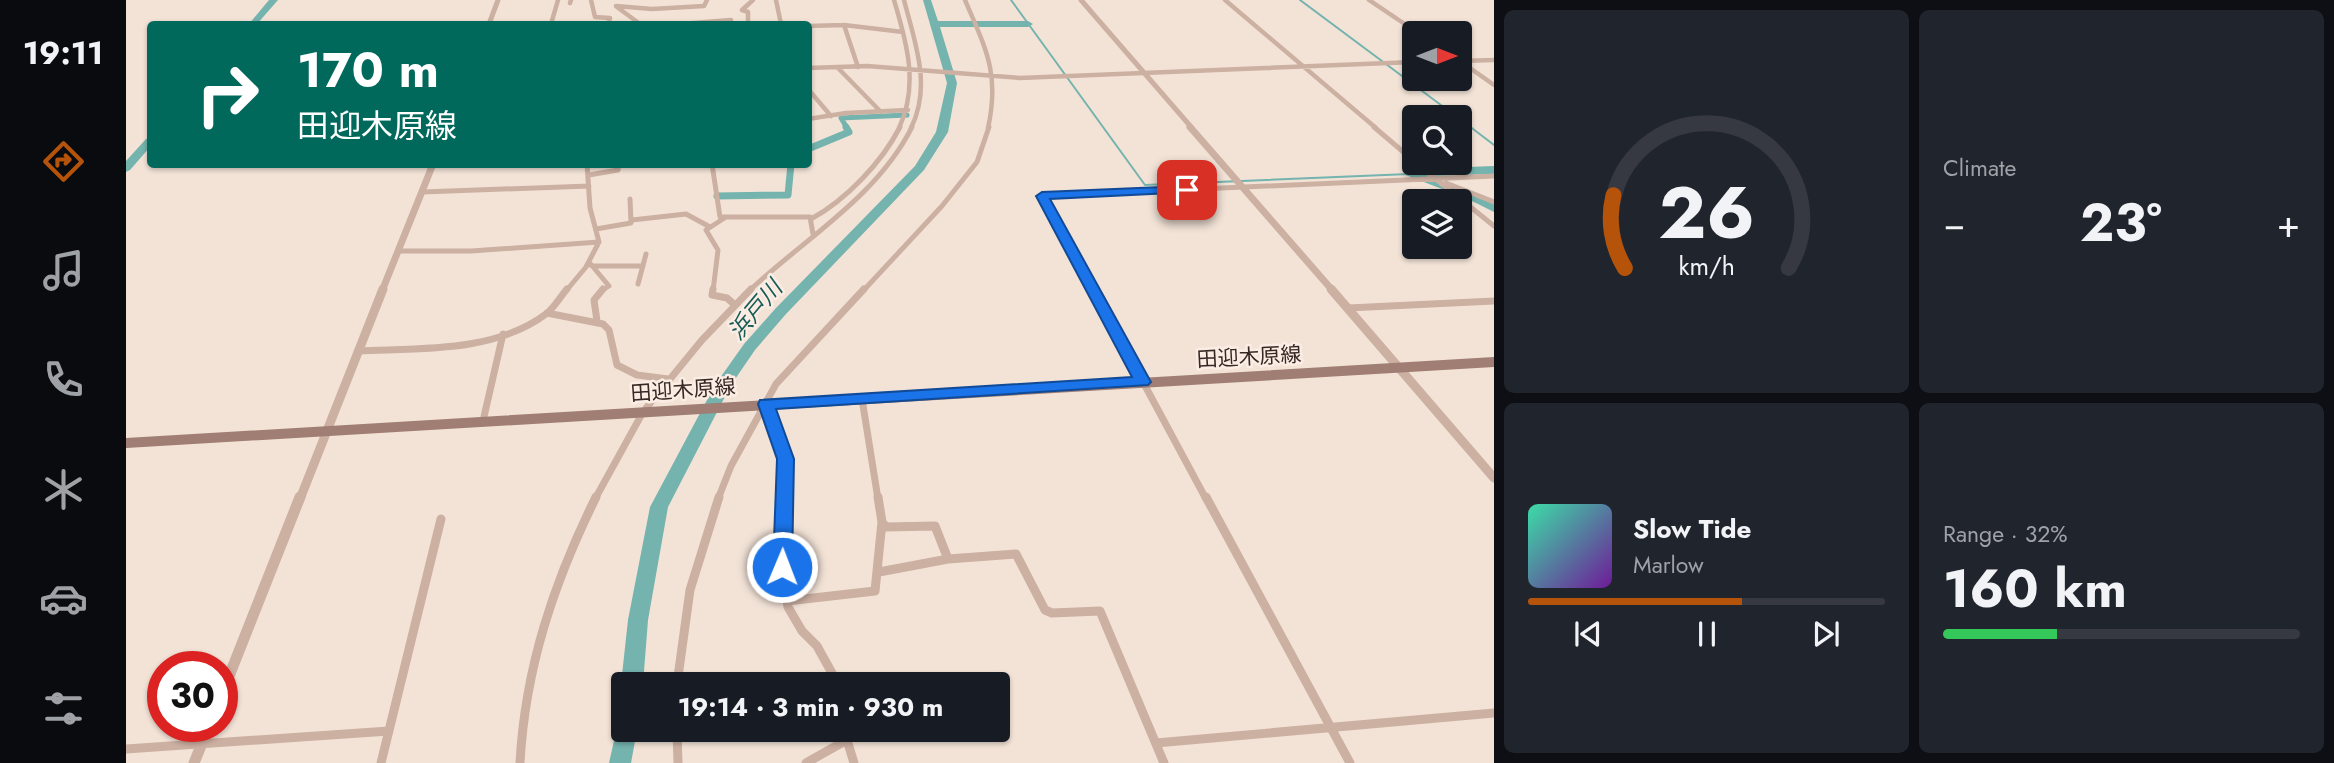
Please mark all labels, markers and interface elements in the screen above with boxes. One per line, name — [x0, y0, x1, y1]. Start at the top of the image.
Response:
north arrow — [1402, 21, 1472, 91]
map controls — [1402, 21, 1472, 259]
text: 19:11 — [23, 30, 103, 76]
text: 170 m — [297, 35, 439, 105]
icon: right — [182, 49, 273, 140]
text: 田迎木原線 — [297, 103, 457, 149]
button: search — [1402, 105, 1472, 175]
icon: directions — [39, 137, 88, 186]
text: Climate — [1943, 151, 2016, 185]
pin — [1157, 160, 1217, 220]
text: 26 — [1658, 160, 1755, 265]
icon: arrive — [1168, 171, 1206, 209]
text: 23° — [2080, 185, 2162, 261]
button: layers — [1402, 189, 1472, 259]
text: − — [1943, 196, 1965, 251]
text: + — [2277, 196, 2300, 251]
icon: music — [39, 246, 88, 295]
text: km/h — [1678, 247, 1735, 283]
water label: 浜戸川 — [720, 270, 792, 347]
street label: 田迎木原線 — [1196, 339, 1302, 375]
icon: phone — [39, 355, 88, 404]
street label: 田迎木原線 — [630, 371, 736, 409]
icon: climate — [39, 465, 88, 514]
text: Slow Tide — [1633, 510, 1752, 548]
text: Range · 32% — [1943, 517, 2068, 551]
position arrow — [745, 530, 819, 604]
text: Marlow — [1633, 548, 1704, 582]
text: 160 km — [1943, 551, 2127, 627]
icon: car — [39, 574, 88, 623]
icon: previous — [1569, 615, 1607, 653]
icon: pause — [1688, 615, 1726, 653]
icon: next — [1807, 615, 1845, 653]
speed limit sign: 30 — [147, 651, 238, 742]
icon: filters — [39, 684, 88, 733]
text: 19:14 · 3 min · 930 m — [678, 688, 943, 726]

